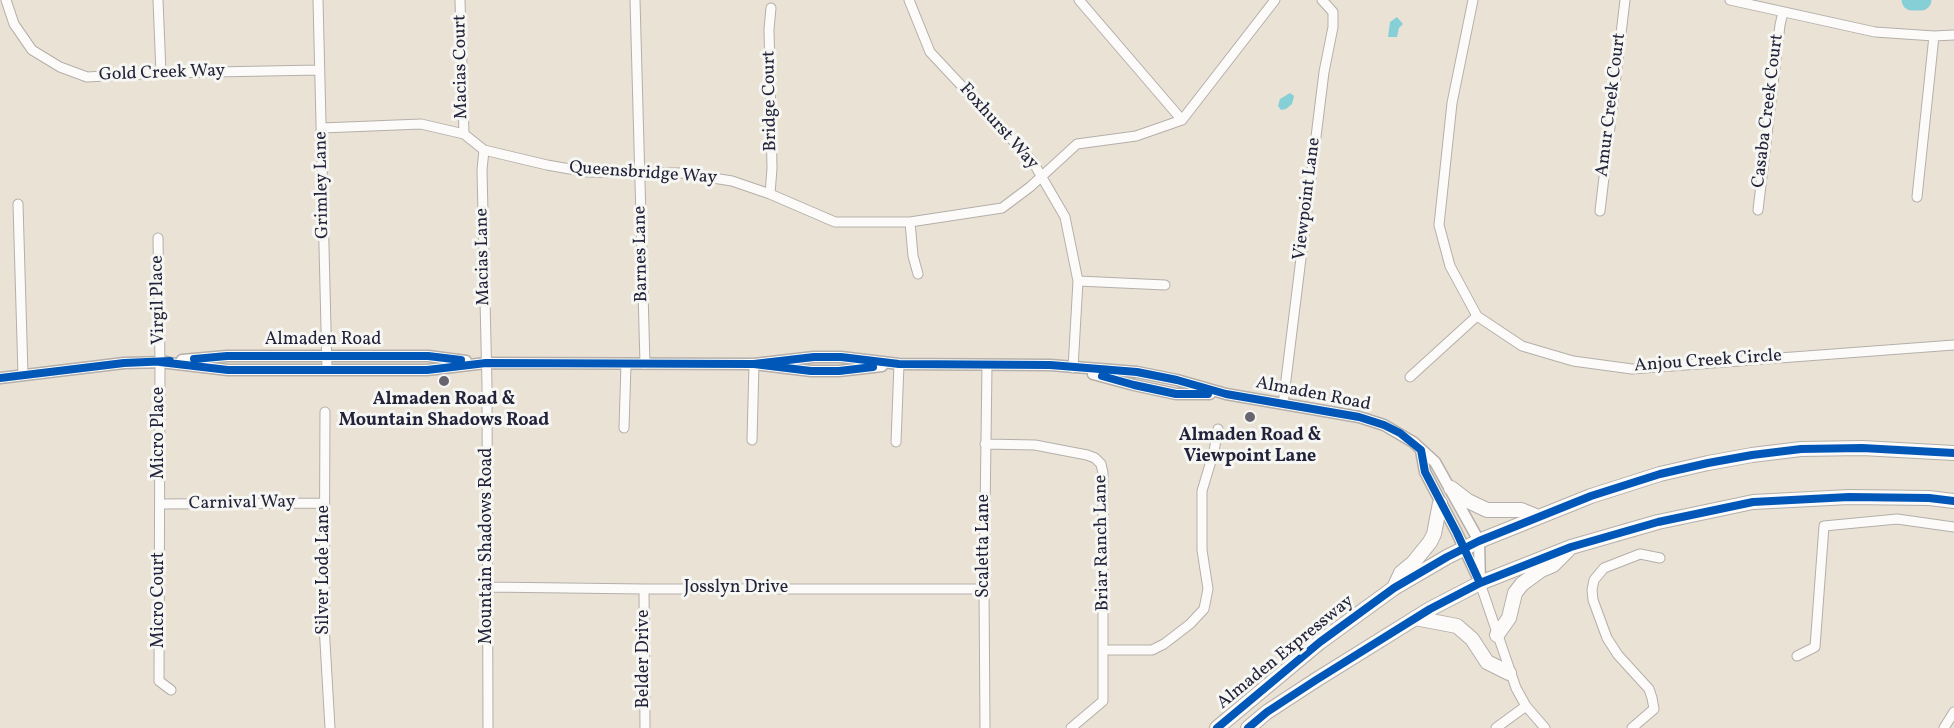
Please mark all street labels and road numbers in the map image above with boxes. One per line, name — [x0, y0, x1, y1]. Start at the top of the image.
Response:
street label: Macias Court — [450, 14, 474, 120]
street label: Amur Creek Court — [1592, 32, 1632, 178]
street label: Casaba Creek Court — [1749, 33, 1789, 189]
street label: Bridge Court — [759, 50, 783, 152]
street label: Gold Creek Way — [98, 61, 226, 87]
street label: Foxhurst Way — [954, 79, 1042, 175]
street label: Grimley Lane — [311, 131, 335, 239]
street label: Viewpoint Lane — [1290, 136, 1326, 262]
street label: Queensbridge Way — [568, 158, 718, 190]
street label: Barnes Lane — [630, 206, 654, 302]
street label: Macias Lane — [472, 208, 496, 306]
street label: Virgil Place — [147, 255, 171, 345]
street label: Almaden Road — [265, 330, 381, 352]
street label: Anjou Creek Circle — [1634, 346, 1782, 378]
street label: Almaden Road — [1254, 373, 1372, 417]
street label: Micro Place — [149, 387, 171, 479]
street label: Mountain Shadows Road — [477, 448, 499, 644]
street label: Briar Ranch Lane — [1091, 475, 1115, 611]
street label: Carnival Way — [188, 492, 296, 516]
street label: Scaletta Lane — [974, 494, 996, 598]
street label: Silver Lode Lane — [314, 505, 336, 635]
street label: Micro Court — [149, 552, 171, 648]
street label: Josslyn Drive — [684, 578, 788, 600]
street label: Almaden Expressway — [1213, 591, 1359, 715]
street label: Belder Drive — [634, 610, 656, 708]

